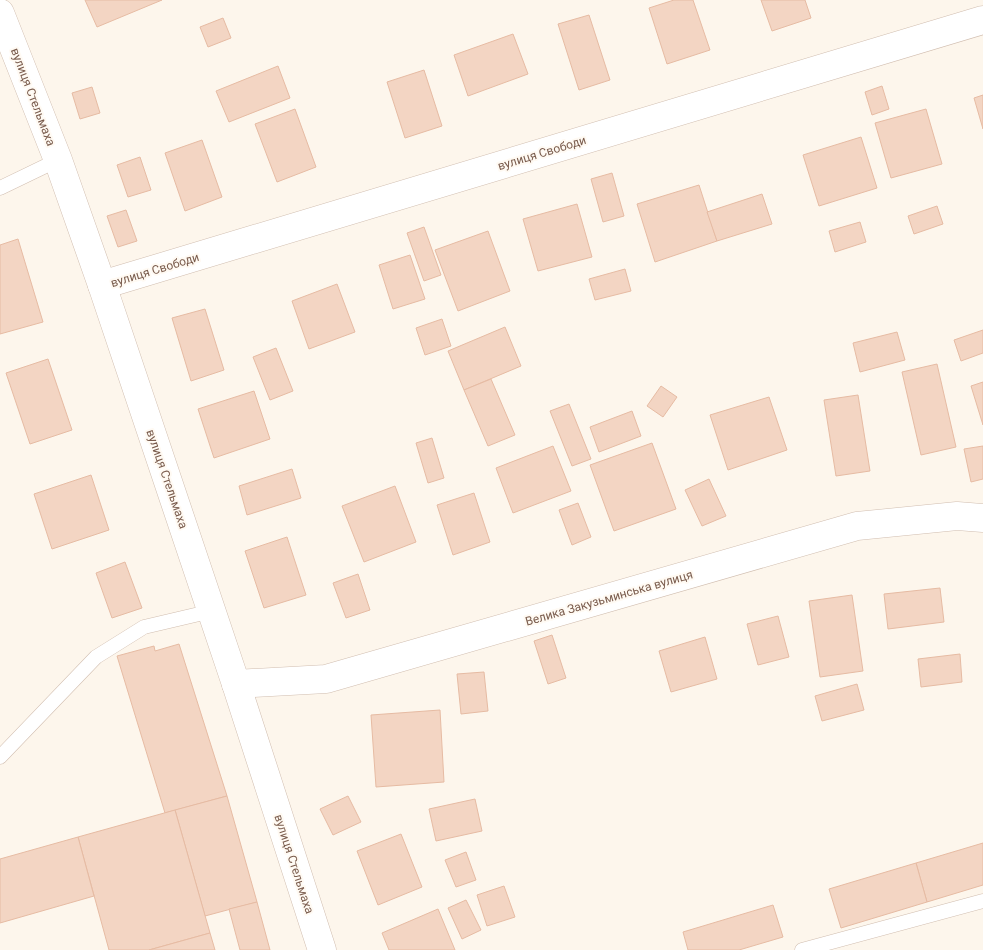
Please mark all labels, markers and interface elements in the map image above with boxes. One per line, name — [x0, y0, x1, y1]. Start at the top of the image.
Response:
street label: вулиця Стельмаха — [8, 46, 58, 148]
street label: вулиця Свободи — [496, 133, 588, 173]
street label: вулиця Свободи — [109, 250, 201, 290]
street label: вулиця Стельмаха — [144, 428, 190, 530]
street label: Велика Закузьминська вулиця — [524, 567, 694, 629]
street label: вулиця Стельмаха — [271, 813, 317, 915]

